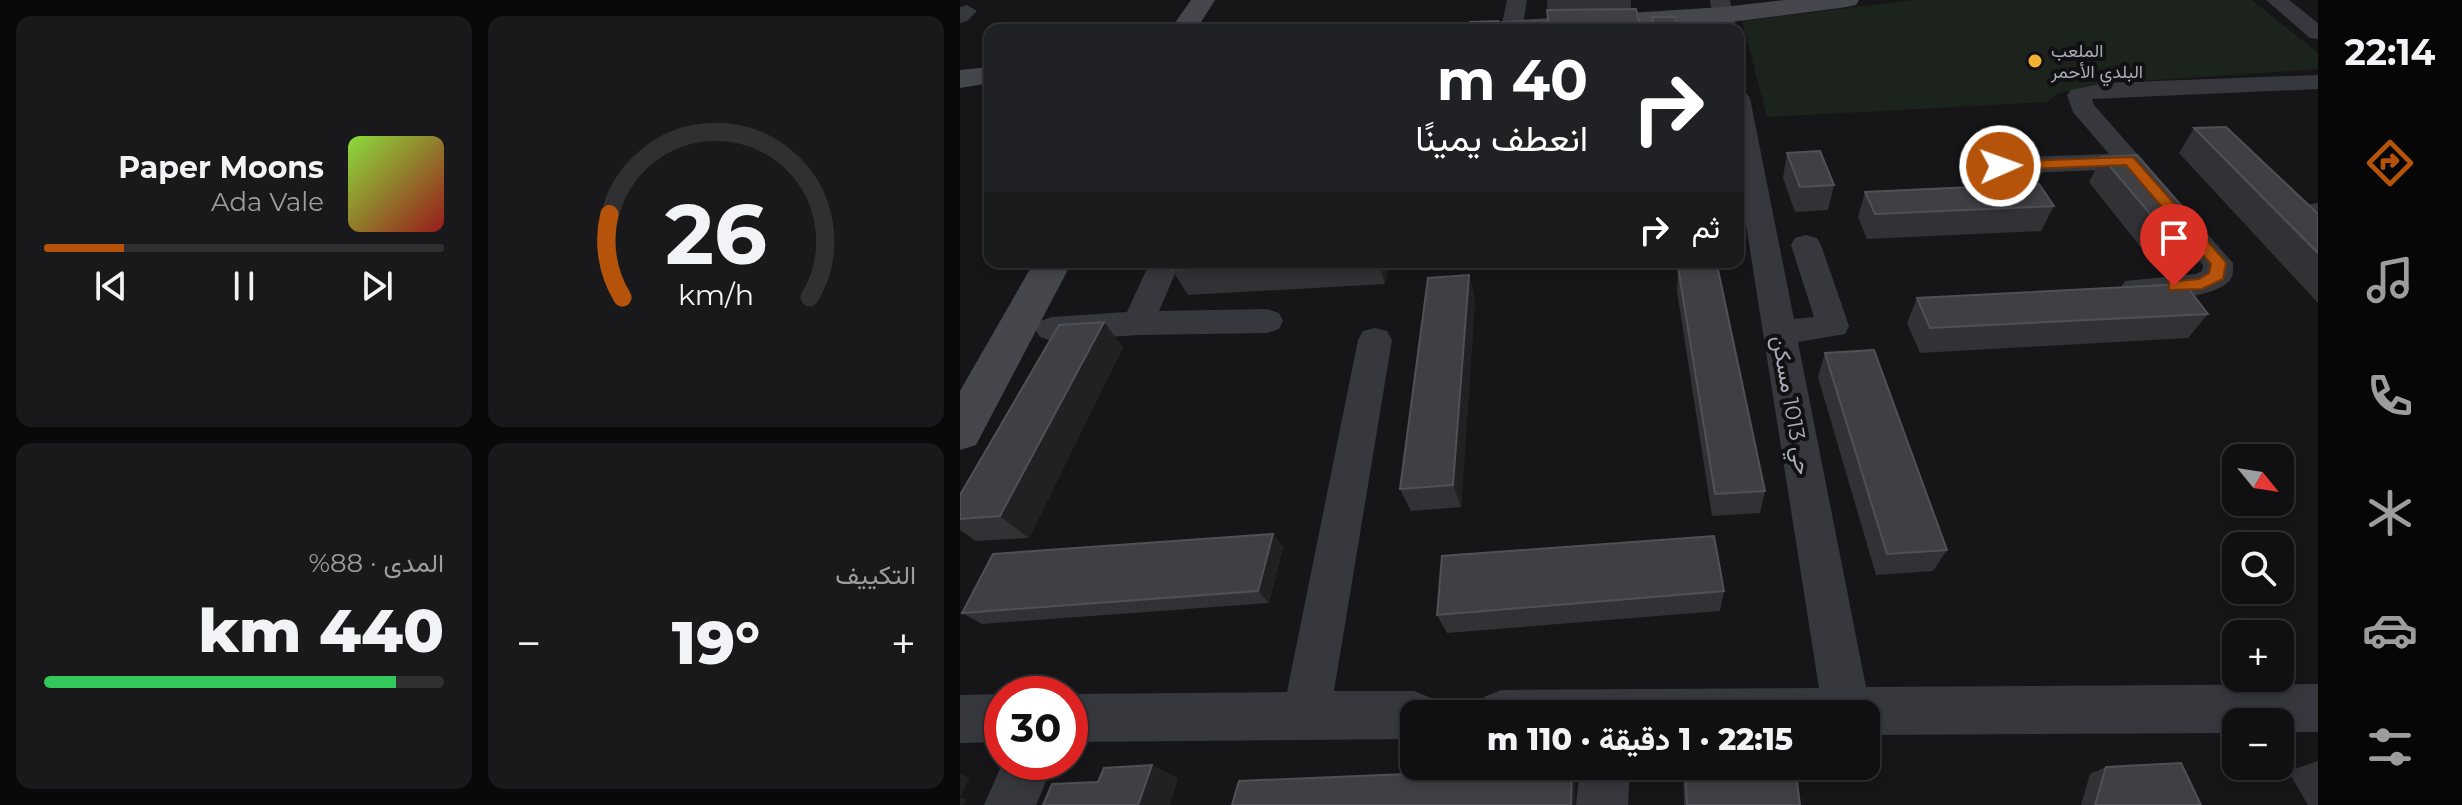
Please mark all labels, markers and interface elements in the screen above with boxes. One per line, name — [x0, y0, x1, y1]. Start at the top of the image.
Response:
text: 22:14 — [2345, 30, 2435, 74]
place label: الملعب البلدي الأحمر — [2050, 40, 2143, 87]
text: 40 m — [1437, 46, 1588, 114]
marker: الملعب البلدي الأحمر — [2026, 52, 2044, 70]
icon: right — [1616, 56, 1720, 160]
text: انعطف يمينًا — [1415, 116, 1588, 160]
position arrow — [1958, 124, 2042, 208]
icon: directions — [2362, 135, 2418, 191]
text: Paper Moons — [118, 149, 324, 186]
text: 26 — [665, 182, 767, 284]
text: Ada Vale — [211, 186, 324, 218]
pin — [2140, 204, 2208, 286]
icon: right — [1632, 208, 1676, 252]
text: ثم — [1692, 209, 1720, 246]
icon: arrive — [2152, 216, 2196, 260]
icon: music — [2362, 252, 2418, 308]
icon: previous — [89, 264, 133, 308]
icon: pause — [222, 264, 266, 308]
icon: next — [355, 264, 399, 308]
text: km/h — [678, 277, 754, 312]
street label: حي 1013 مسكن — [1761, 333, 1817, 478]
icon: phone — [2362, 368, 2418, 424]
north arrow — [2222, 444, 2294, 516]
map controls — [2222, 444, 2294, 780]
icon: climate — [2362, 485, 2418, 541]
button: search — [2222, 532, 2294, 604]
text: المدى · 88% — [308, 547, 444, 579]
text: التكييف — [835, 559, 916, 591]
text: 440 km — [198, 594, 444, 667]
icon: car — [2362, 602, 2418, 658]
text: 19° — [672, 606, 760, 679]
text: − — [516, 616, 541, 670]
text: + — [891, 616, 916, 670]
button: + — [2222, 620, 2294, 692]
speed limit sign: 30 — [984, 676, 1088, 780]
button: − — [2222, 708, 2294, 780]
icon: filters — [2362, 719, 2418, 775]
text: 22:15 · 1 دقيقة · 110 m — [1487, 721, 1793, 758]

